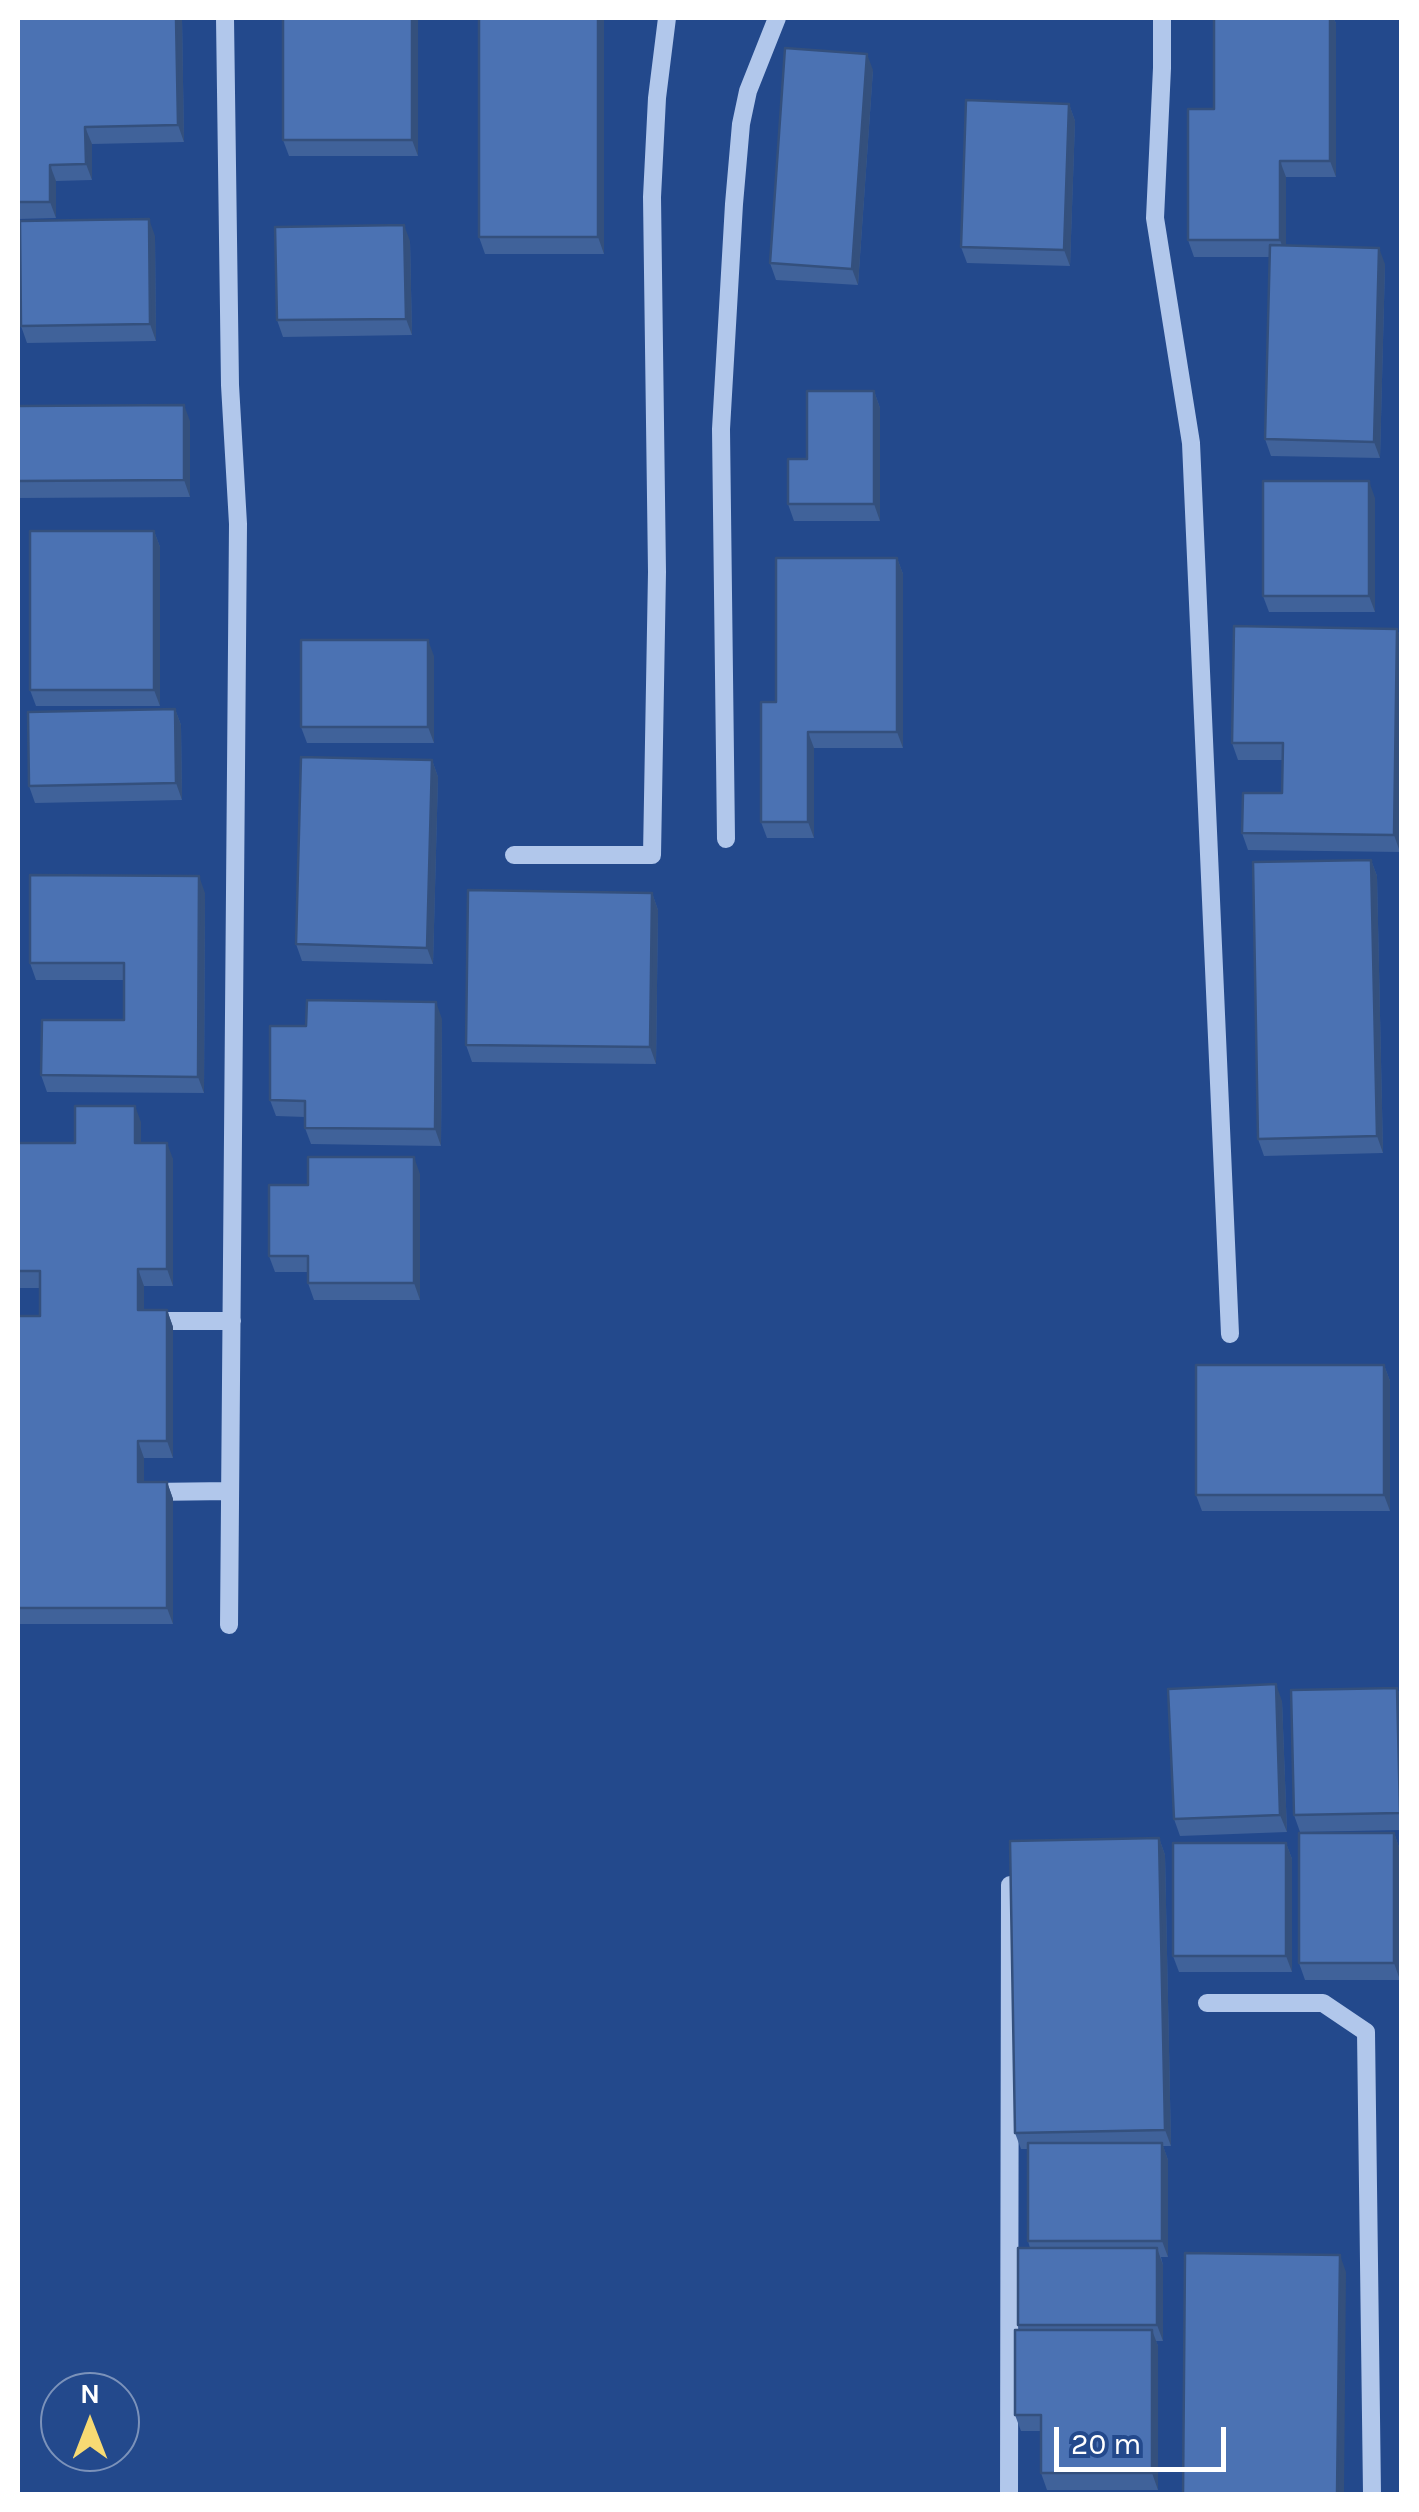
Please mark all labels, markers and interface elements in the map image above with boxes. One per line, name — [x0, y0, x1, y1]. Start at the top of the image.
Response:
north arrow — [40, 2372, 140, 2472]
text: N — [80, 2377, 100, 2410]
scale bar — [1059, 2407, 1232, 2469]
text: 20 m — [1071, 2426, 1141, 2462]

